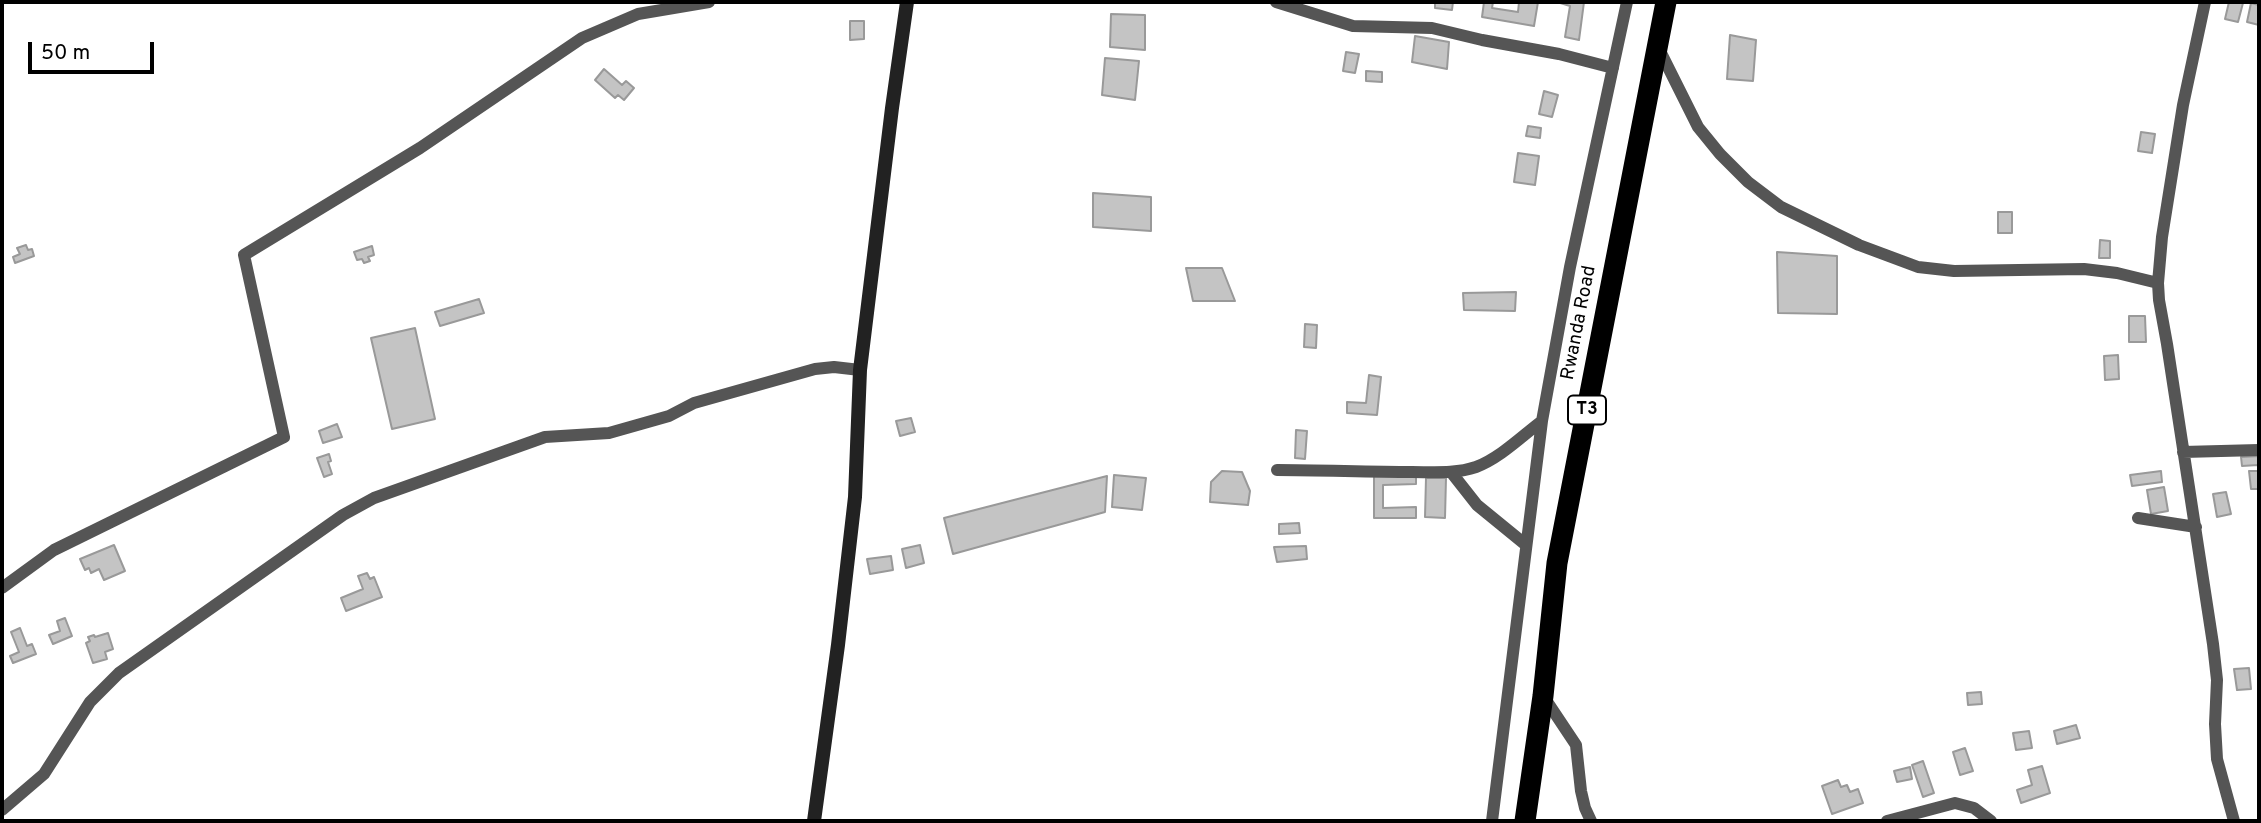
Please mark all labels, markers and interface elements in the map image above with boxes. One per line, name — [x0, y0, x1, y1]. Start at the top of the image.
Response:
scale bar — [32, 28, 158, 72]
text: 50 m — [41, 40, 90, 67]
street label: Rwanda Road — [1558, 264, 1602, 382]
road number: T3 — [1568, 396, 1606, 424]

